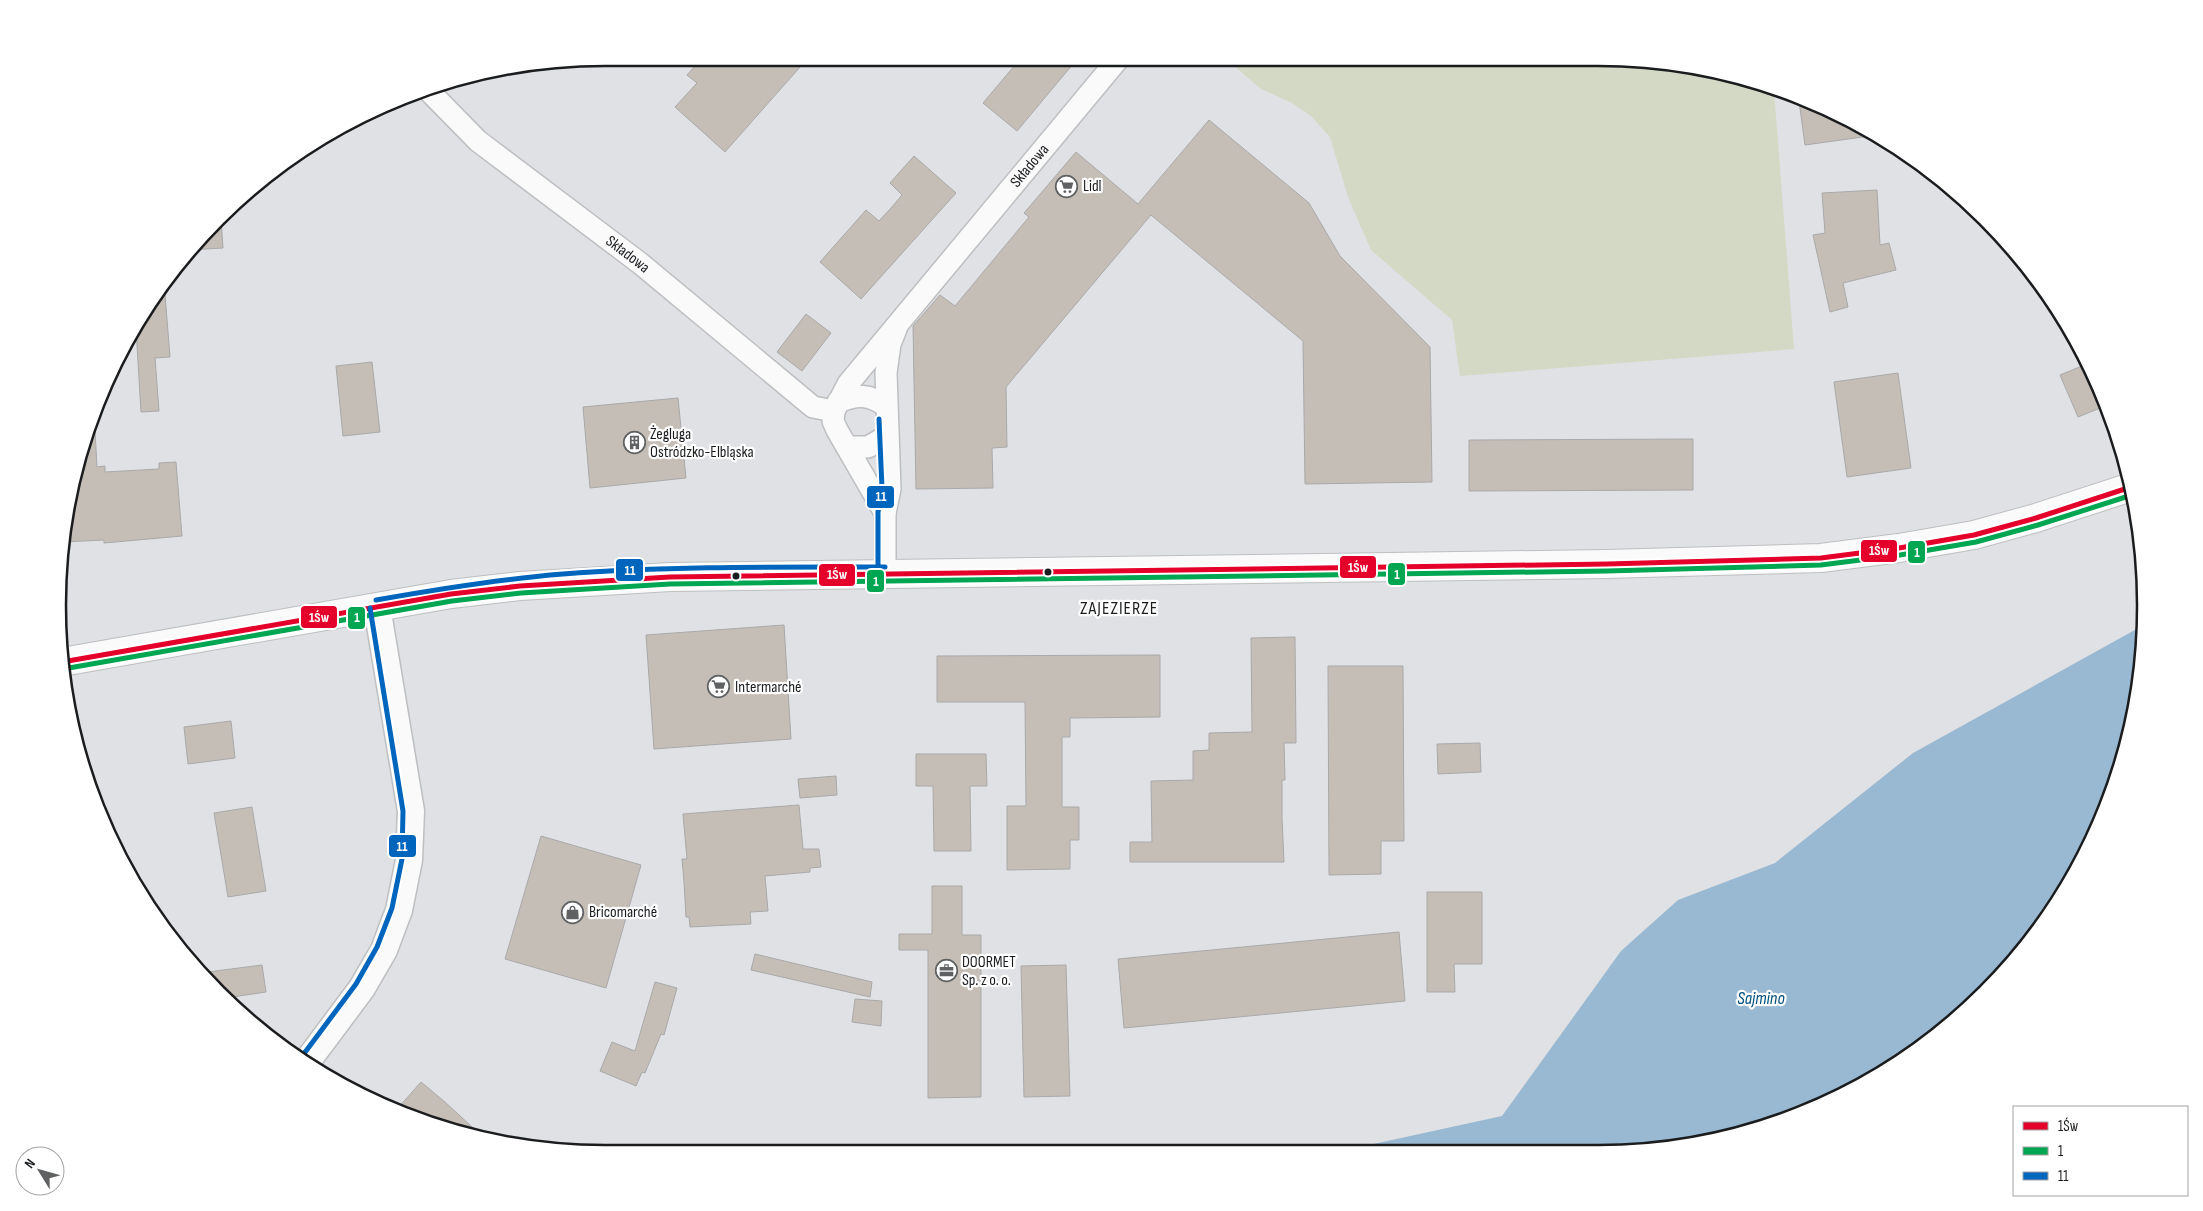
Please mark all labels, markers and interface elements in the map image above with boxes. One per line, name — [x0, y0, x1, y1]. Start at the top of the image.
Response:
street label: Składowa — [1006, 140, 1053, 191]
supermarket icon: Lidl — [1055, 174, 1079, 198]
place label: Lidl — [1083, 177, 1102, 196]
street label: Składowa — [602, 231, 654, 277]
place label: Żegluga Ostródzko-Elbląska — [650, 425, 754, 462]
building icon: Żegluga Ostródzko-Elbląska — [622, 431, 646, 455]
line badge: 11 — [866, 485, 895, 509]
text: 11 — [876, 488, 887, 505]
line badge: 1Św — [1860, 539, 1898, 563]
line badge: 1 — [1907, 540, 1926, 564]
text: 1Św — [1869, 542, 1890, 559]
text: 1 — [1914, 544, 1920, 561]
line badge: 1Św — [1339, 555, 1377, 579]
line badge: 11 — [615, 558, 644, 582]
text: 1Św — [1348, 559, 1369, 576]
text: 11 — [625, 562, 636, 579]
line badge: 1 — [1387, 562, 1406, 586]
line badge: 1Św — [818, 563, 856, 587]
text: 1Św — [827, 566, 848, 583]
text: 1 — [1394, 566, 1400, 583]
unlabelled marker — [1043, 567, 1053, 577]
line badge: 1 — [866, 569, 885, 593]
unlabelled marker — [731, 571, 741, 581]
text: 1 — [873, 573, 879, 590]
district label: ZAJEZIERZE — [1080, 598, 1158, 619]
line badge: 1Św — [300, 605, 338, 629]
line badge: 1 — [347, 606, 366, 630]
text: 1Św — [309, 609, 330, 626]
text: 1 — [354, 609, 360, 626]
supermarket icon: Intermarché — [707, 675, 731, 699]
place label: Intermarché — [735, 678, 801, 697]
line badge: 11 — [388, 834, 417, 858]
text: 11 — [397, 838, 408, 855]
shop icon: Bricomarché — [561, 900, 585, 924]
place label: Bricomarché — [589, 903, 657, 922]
place label: DOORMET Sp. z o. o. — [962, 953, 1016, 990]
office icon: DOORMET Sp. z o. o. — [934, 959, 958, 983]
water label: Sajmino — [1737, 988, 1785, 1009]
legend — [2013, 1106, 2188, 1196]
text: 1Św — [2058, 1117, 2079, 1136]
text: 1 — [2058, 1142, 2064, 1161]
north arrow — [15, 1146, 65, 1196]
text: N — [21, 1155, 39, 1172]
text: 11 — [2058, 1167, 2069, 1186]

